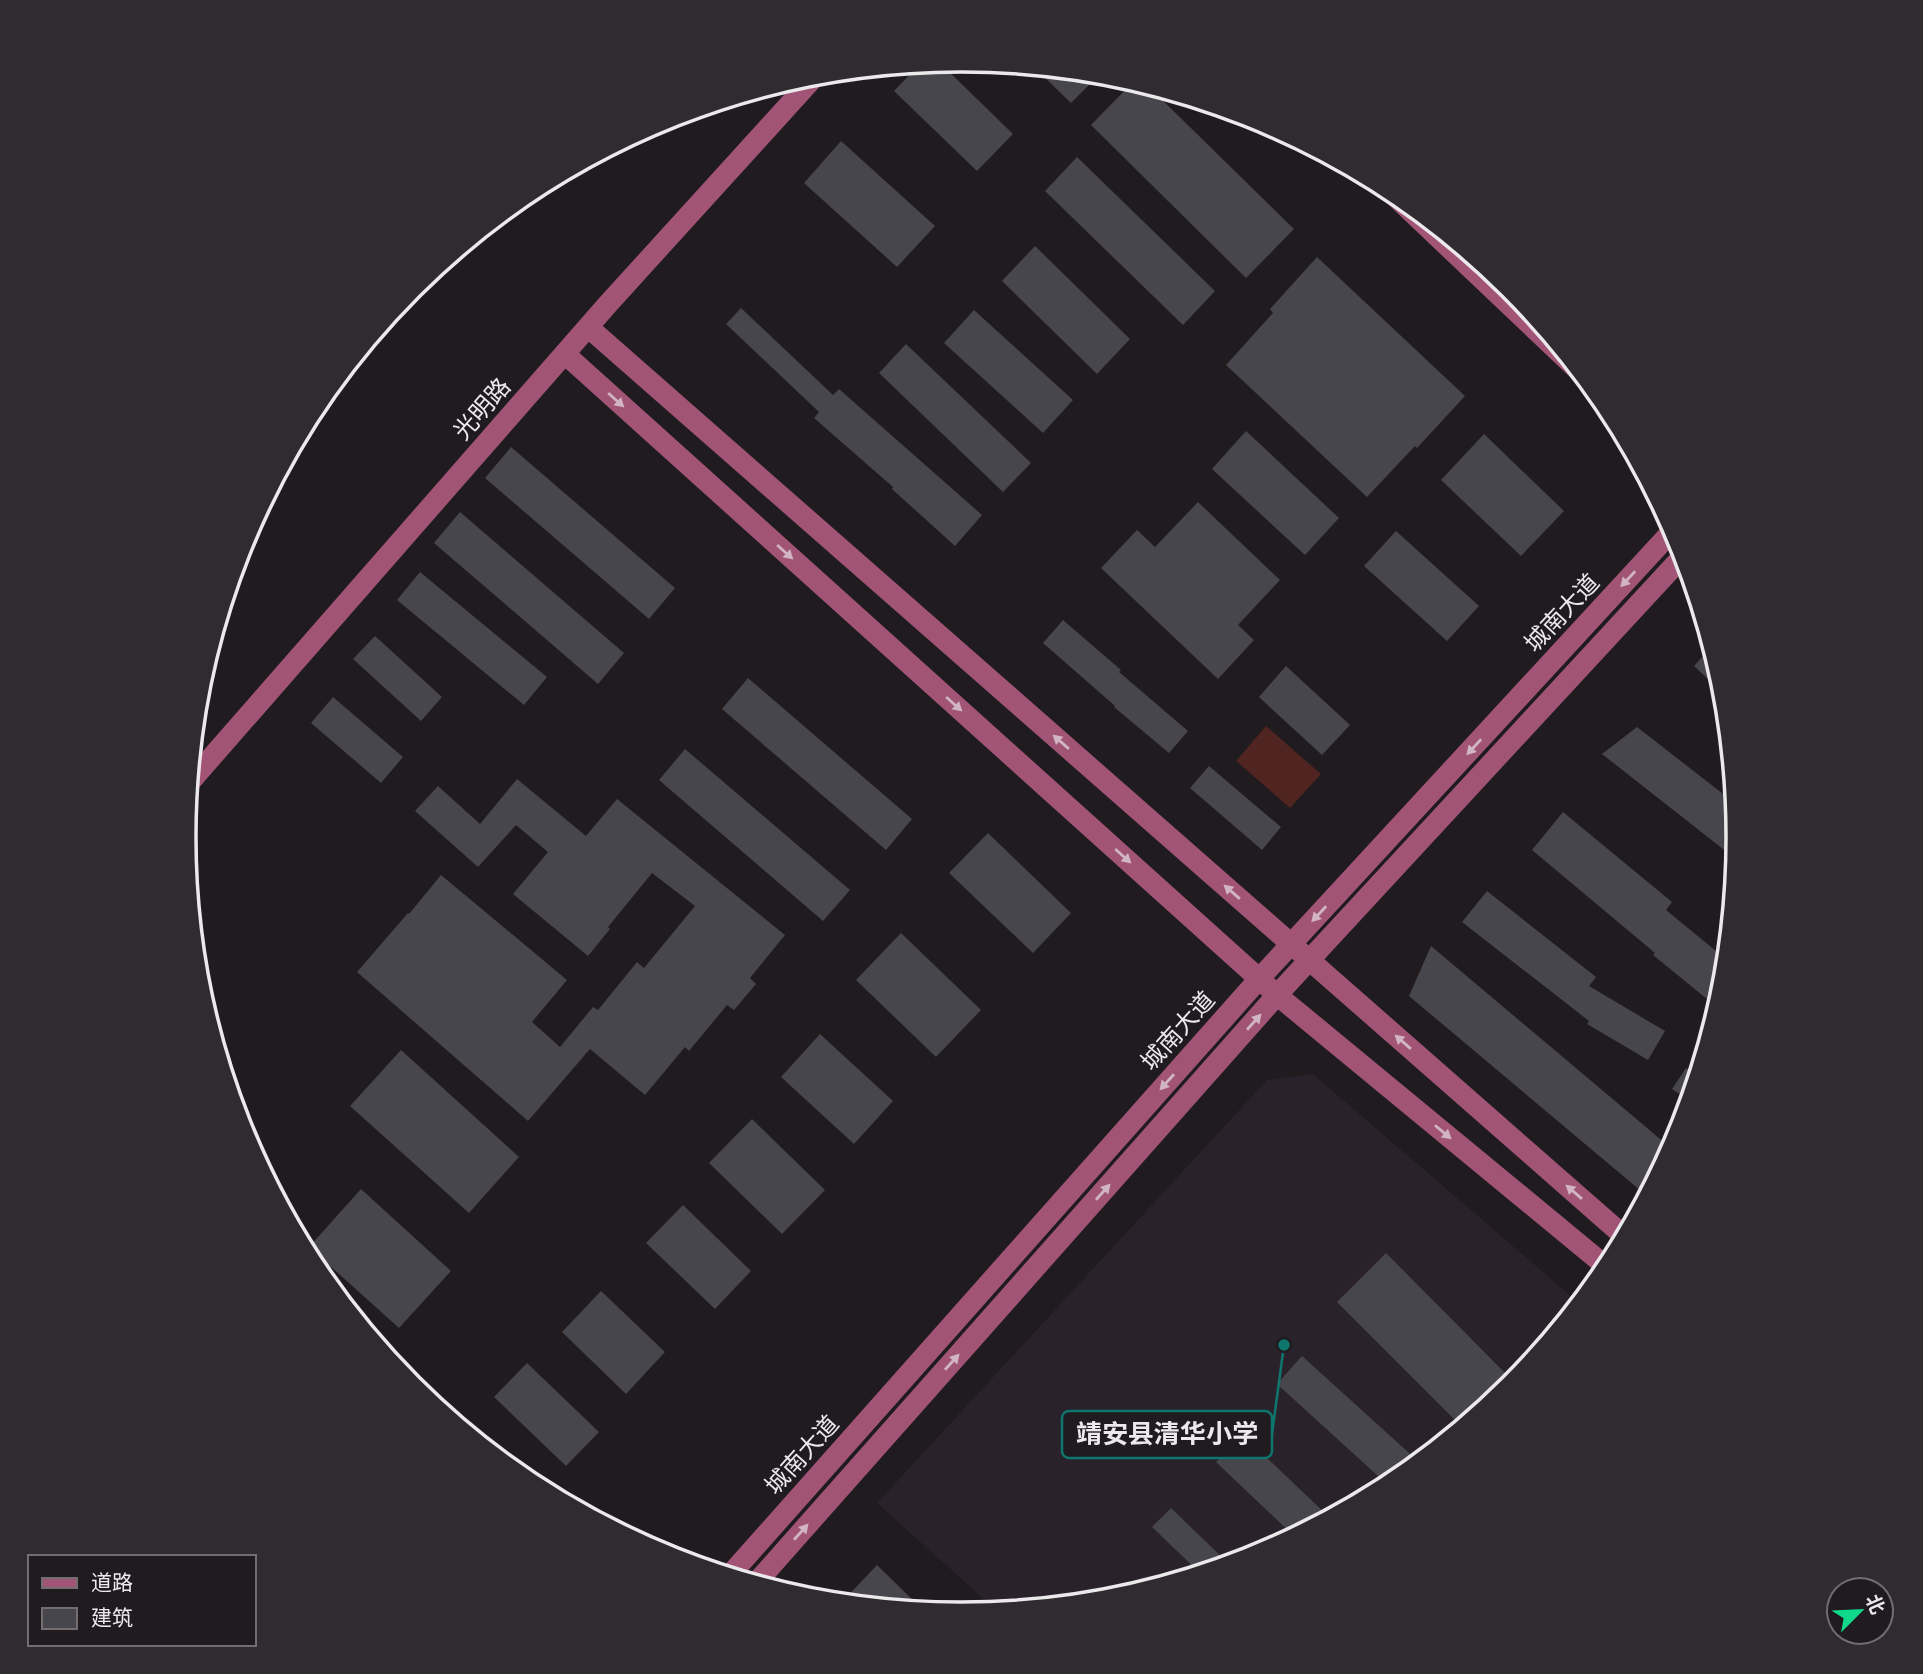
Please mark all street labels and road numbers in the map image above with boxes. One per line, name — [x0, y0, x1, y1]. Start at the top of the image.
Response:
street label: 光明路 — [448, 373, 516, 445]
street label: 城南大道 — [1519, 568, 1605, 658]
street label: 城南大道 — [1135, 986, 1221, 1076]
street label: 城南大道 — [759, 1410, 845, 1500]

